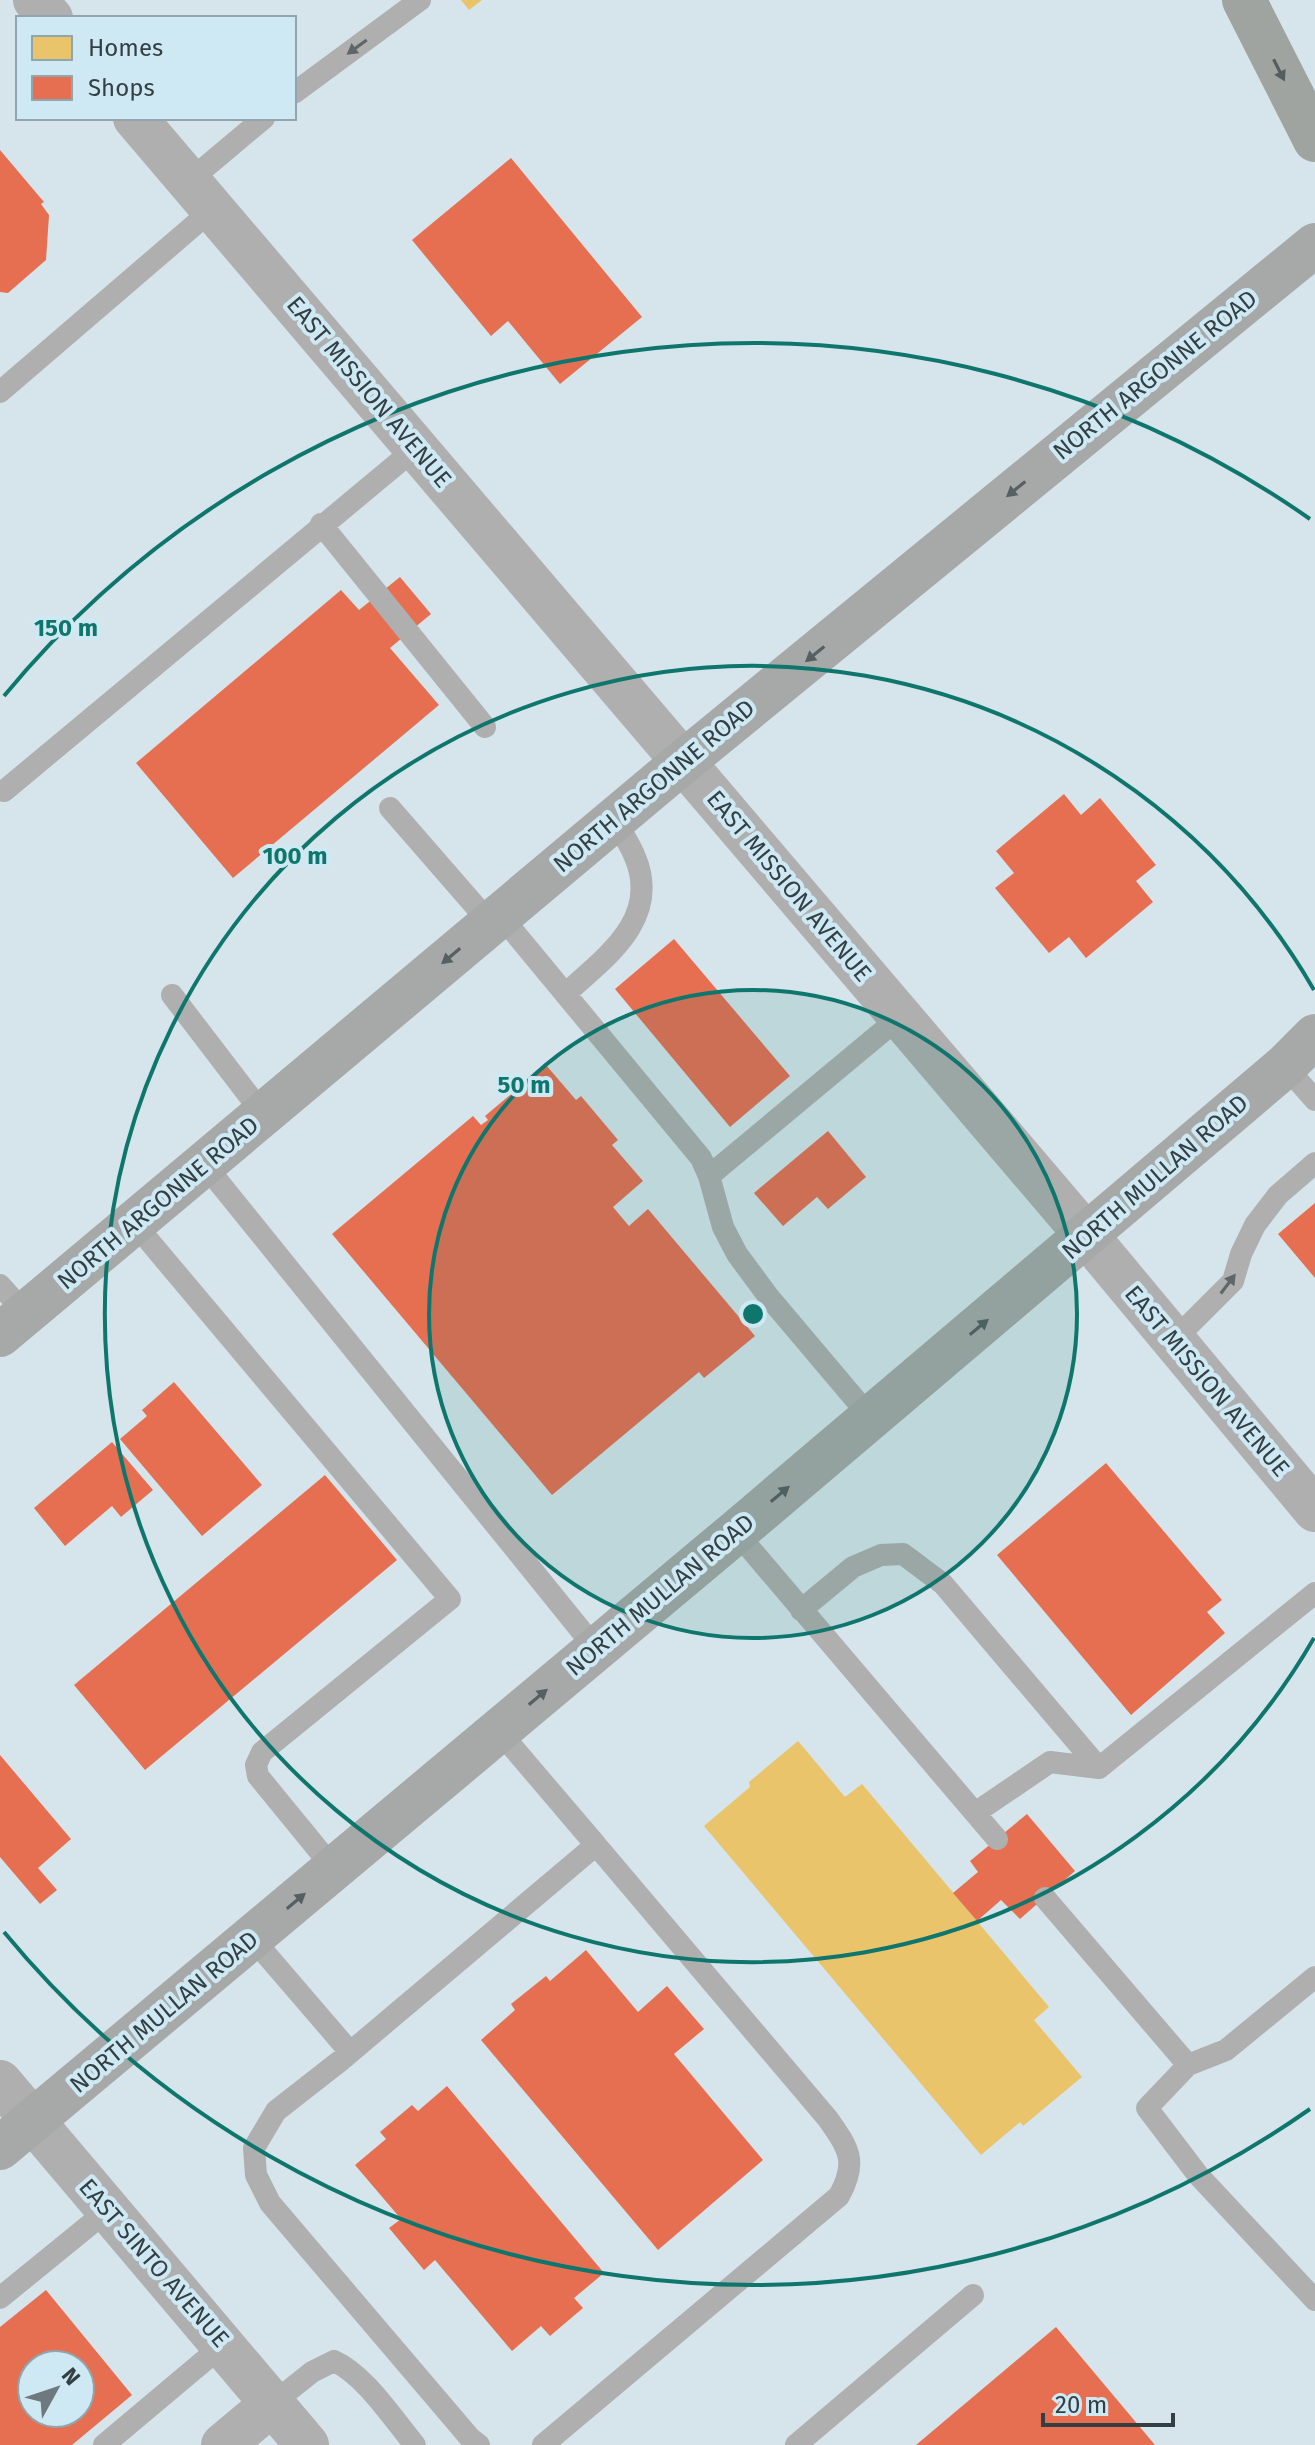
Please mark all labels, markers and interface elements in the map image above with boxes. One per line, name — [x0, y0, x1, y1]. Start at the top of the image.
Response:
legend — [16, 16, 296, 120]
text: Homes — [88, 34, 163, 62]
one-way arrow — [347, 38, 367, 54]
one-way arrow — [1273, 58, 1286, 81]
text: Shops — [88, 74, 155, 102]
street label: NORTH ARGONNE ROAD — [1048, 284, 1262, 466]
street label: EAST MISSION AVENUE — [281, 291, 457, 493]
one-way arrow — [1006, 480, 1026, 497]
text: 150 m — [34, 614, 98, 642]
one-way arrow — [805, 645, 825, 662]
street label: NORTH ARGONNE ROAD — [548, 694, 760, 878]
street label: EAST MISSION AVENUE — [701, 785, 877, 987]
text: 100 m — [262, 842, 328, 870]
one-way arrow — [442, 947, 462, 964]
text: 50 m — [498, 1071, 550, 1099]
street label: NORTH MULLAN ROAD — [1056, 1089, 1254, 1265]
street label: NORTH ARGONNE ROAD — [52, 1111, 264, 1295]
one-way arrow — [1219, 1274, 1235, 1294]
street label: EAST MISSION AVENUE — [1119, 1280, 1295, 1482]
centre of rings — [739, 1300, 767, 1328]
one-way arrow — [969, 1319, 989, 1336]
one-way arrow — [770, 1486, 790, 1503]
street label: NORTH MULLAN ROAD — [560, 1508, 760, 1682]
one-way arrow — [528, 1689, 548, 1706]
one-way arrow — [286, 1893, 306, 1910]
street label: NORTH MULLAN ROAD — [64, 1925, 264, 2099]
street label: EAST SINTO AVENUE — [73, 2173, 235, 2353]
north arrow — [16, 2349, 96, 2429]
text: N — [56, 2362, 86, 2391]
scale bar — [1043, 2377, 1173, 2427]
text: 20 m — [1055, 2391, 1107, 2419]

